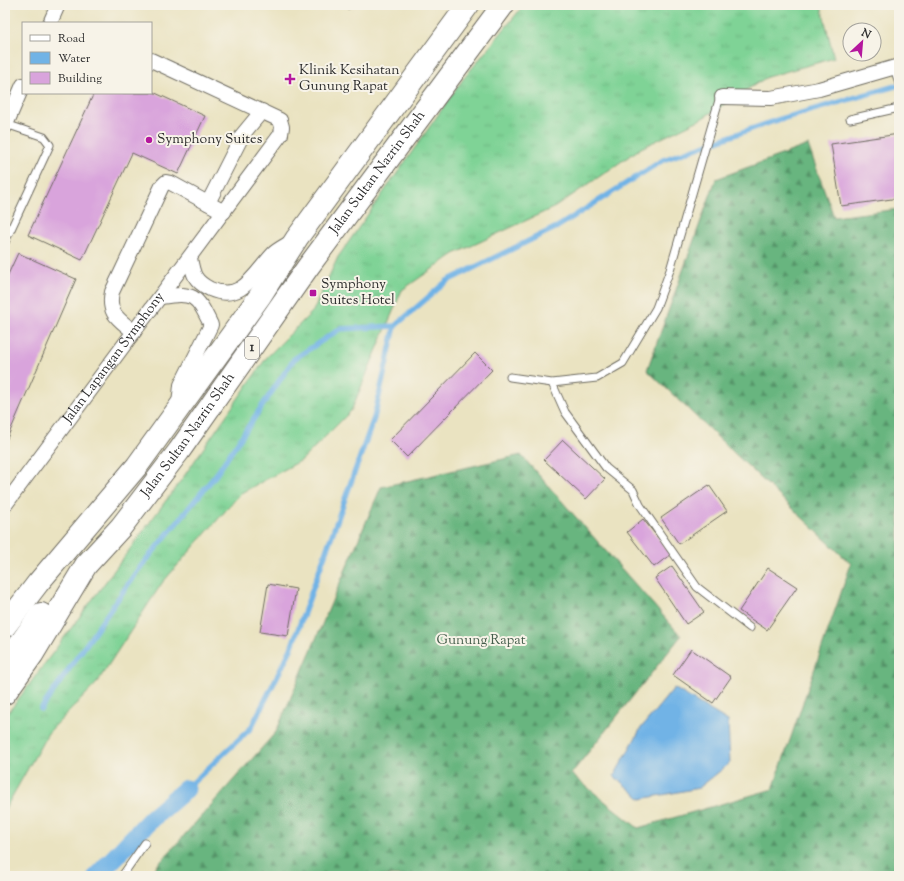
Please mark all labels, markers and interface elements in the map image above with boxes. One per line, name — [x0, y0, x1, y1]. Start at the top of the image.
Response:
legend — [22, 22, 152, 94]
north arrow — [842, 22, 882, 62]
text: N — [858, 24, 874, 43]
text: Road — [58, 30, 85, 48]
text: Water — [58, 50, 91, 68]
place label: Klinik Kesihatan Gunung Rapat — [299, 61, 399, 97]
text: Building — [58, 70, 102, 88]
marker: Klinik Kesihatan Gunung Rapat — [284, 73, 296, 85]
street label: Jalan Sultan Nazrin Shah — [325, 107, 431, 240]
place label: Symphony Suites — [157, 130, 262, 150]
marker: Symphony Suites — [144, 135, 154, 145]
place label: Symphony Suites Hotel — [321, 275, 395, 311]
street label: Jalan Lapangan Symphony — [58, 288, 170, 429]
marker: Symphony Suites Hotel — [308, 288, 318, 298]
road number: 1 — [245, 337, 259, 359]
street label: Jalan Sultan Nazrin Shah — [136, 369, 241, 503]
park label: Gunung Rapat — [437, 631, 526, 651]

